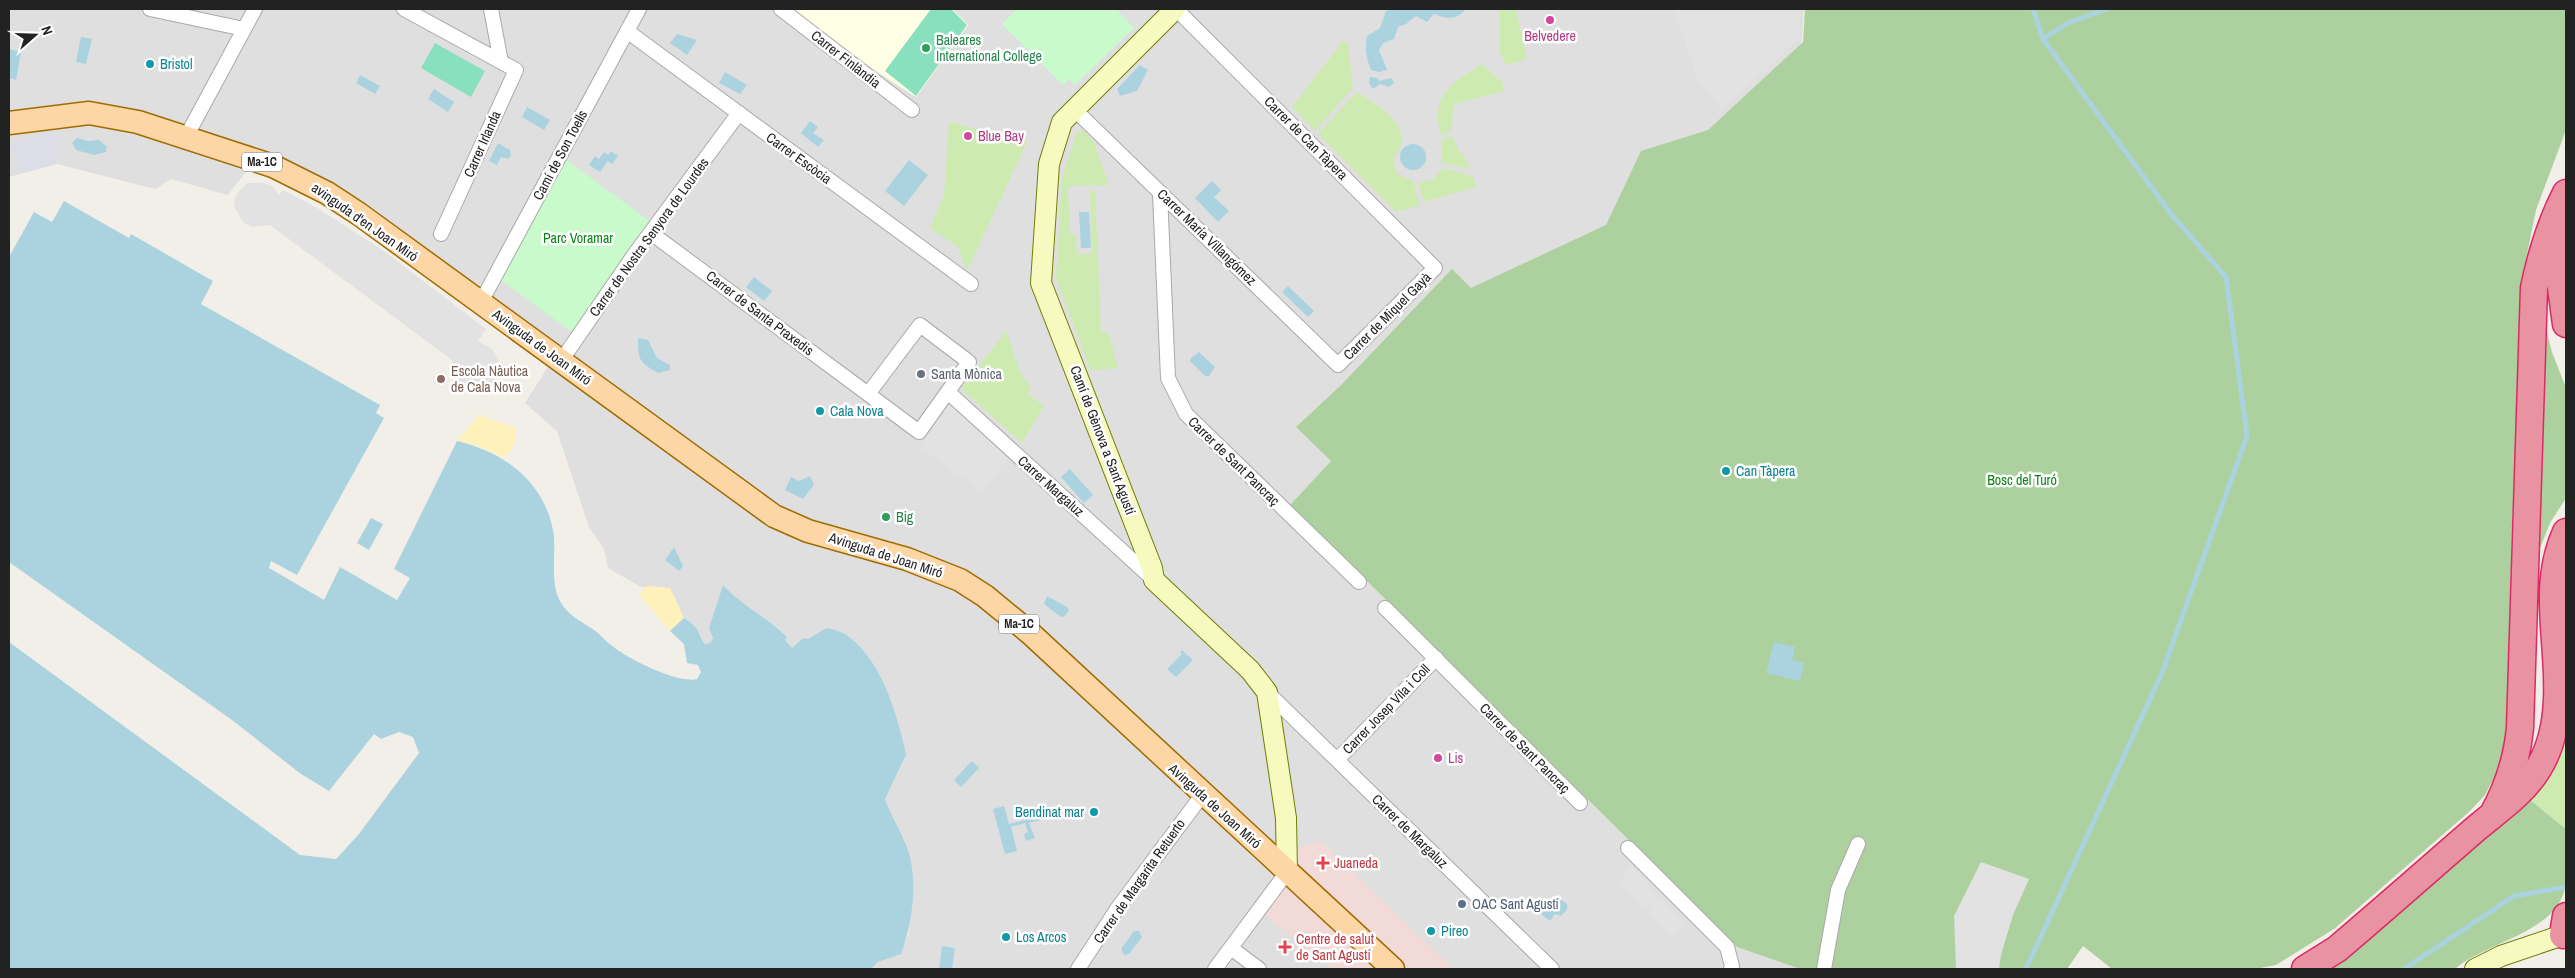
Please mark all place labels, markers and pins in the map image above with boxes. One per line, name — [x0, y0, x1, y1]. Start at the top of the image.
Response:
marker: Belvedere — [1544, 14, 1556, 26]
place label: Belvedere — [1524, 27, 1576, 45]
place label: Baleares International College — [936, 31, 1042, 65]
marker: Baleares International College — [920, 42, 932, 54]
place label: Bristol — [160, 55, 193, 73]
marker: Bristol — [144, 58, 156, 70]
place label: Blue Bay — [978, 127, 1024, 145]
marker: Blue Bay — [962, 130, 974, 142]
place label: Escola Nàutica de Cala Nova — [451, 362, 529, 396]
place label: Santa Mònica — [931, 365, 1002, 383]
marker: Santa Mònica — [915, 368, 927, 380]
marker: Escola Nàutica de Cala Nova — [435, 373, 447, 385]
place label: Cala Nova — [830, 402, 884, 420]
marker: Cala Nova — [814, 405, 826, 417]
place label: Can Tàpera — [1736, 462, 1796, 480]
marker: Can Tàpera — [1720, 465, 1732, 477]
place label: Big — [896, 508, 914, 526]
marker: Big — [880, 511, 892, 523]
place label: Lis — [1448, 749, 1464, 767]
marker: Lis — [1432, 752, 1444, 764]
place label: Bendinat mar — [1015, 803, 1084, 821]
marker: Bendinat mar — [1088, 806, 1100, 818]
place label: Juaneda — [1334, 854, 1379, 872]
marker: Juaneda — [1316, 856, 1330, 870]
place label: OAC Sant Agustí — [1472, 895, 1560, 913]
marker: OAC Sant Agustí — [1456, 898, 1468, 910]
place label: Pireo — [1441, 922, 1468, 940]
marker: Pireo — [1425, 925, 1437, 937]
place label: Los Arcos — [1016, 928, 1067, 946]
place label: Centre de salut de Sant Agustí — [1296, 930, 1374, 964]
marker: Los Arcos — [1000, 931, 1012, 943]
marker: Centre de salut de Sant Agustí — [1278, 940, 1292, 954]

